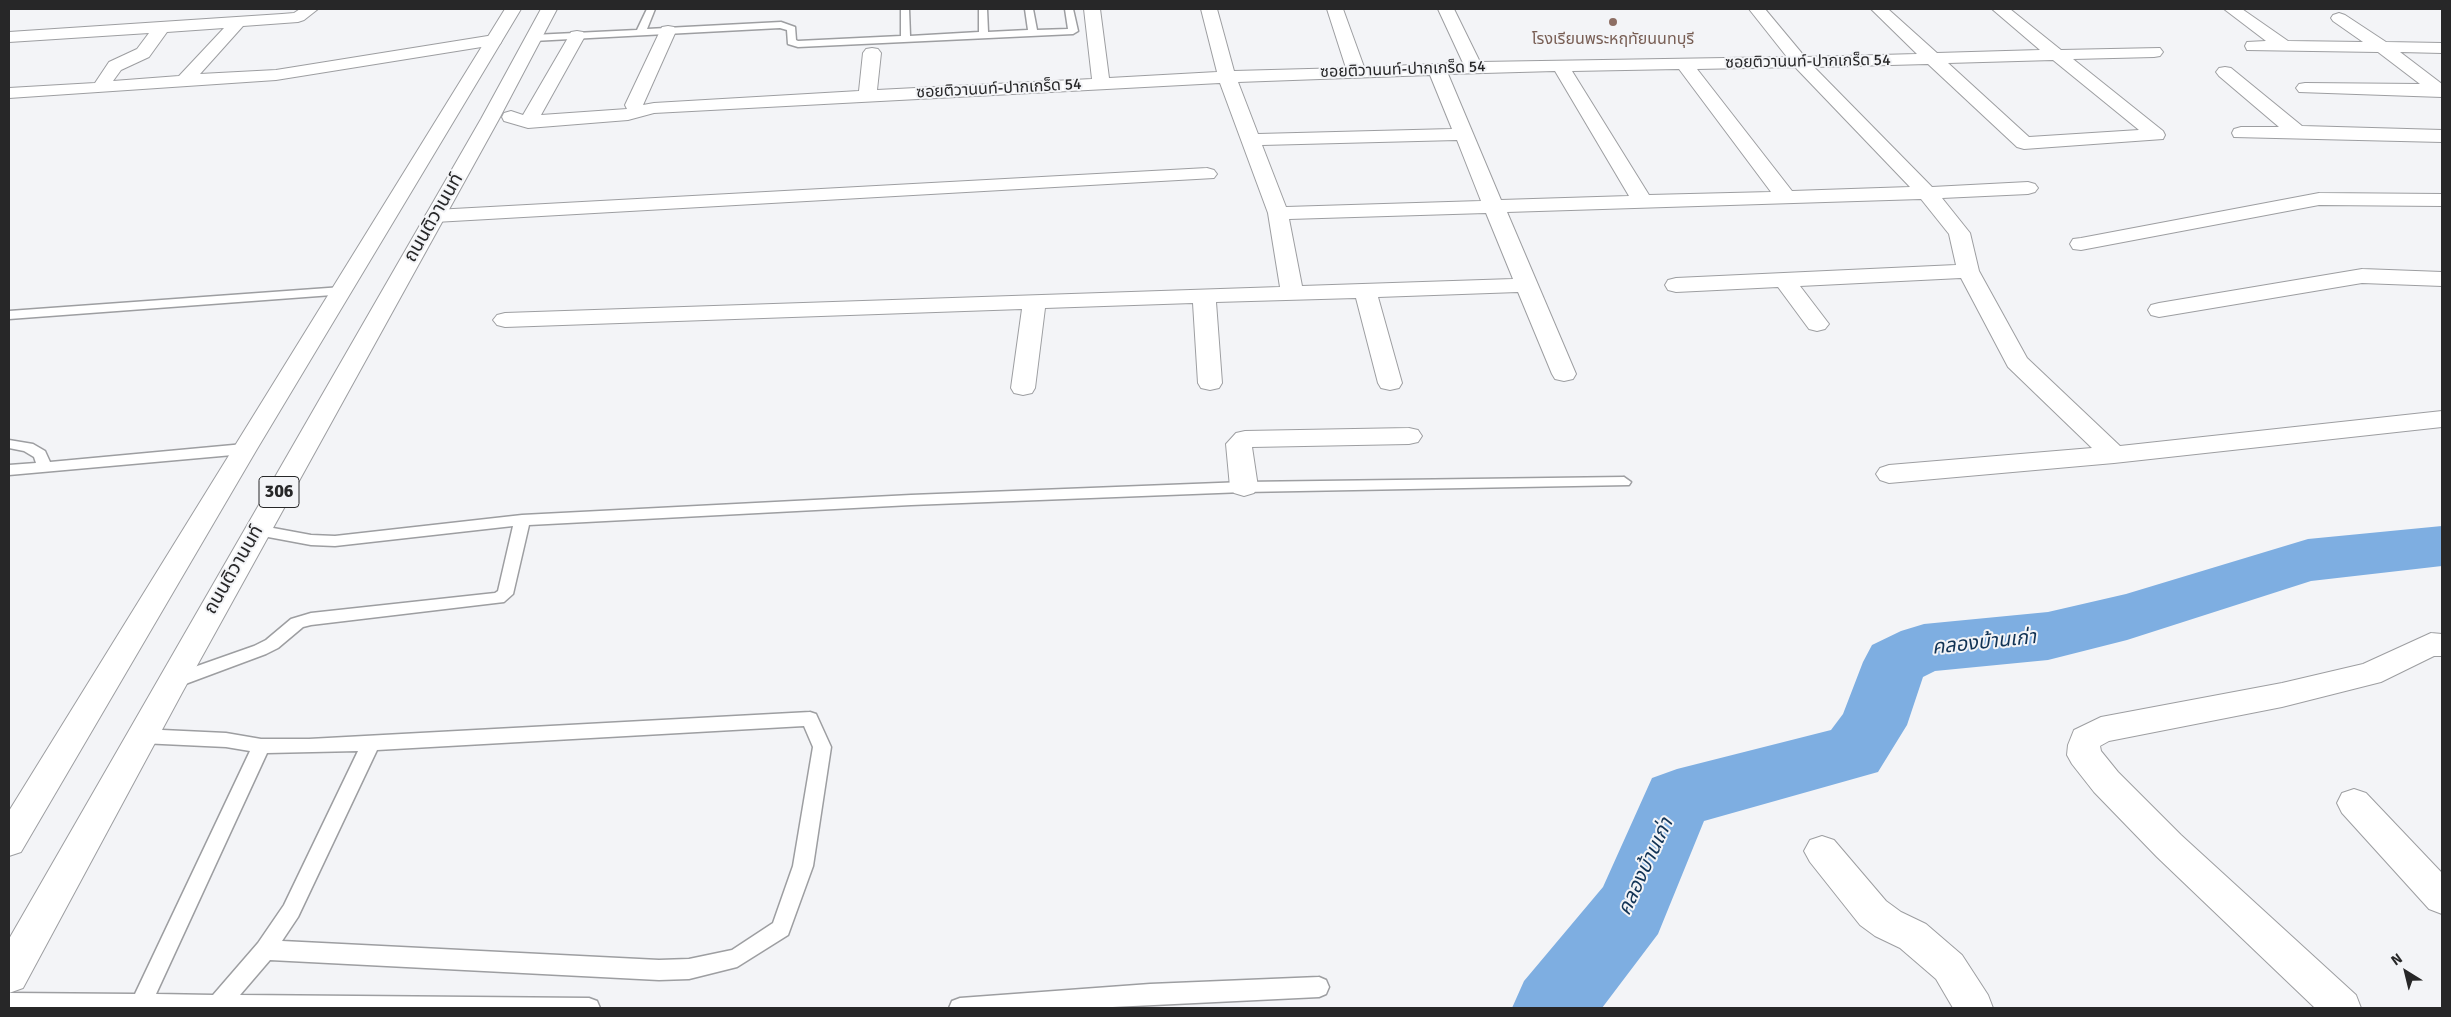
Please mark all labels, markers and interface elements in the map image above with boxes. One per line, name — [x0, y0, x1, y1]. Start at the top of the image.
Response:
marker: โรงเรียนพระหฤทัยนนทบุรี — [1607, 16, 1619, 28]
place label: โรงเรียนพระหฤทัยนนทบุรี — [1532, 30, 1694, 50]
street label: ซอยติวานนท์-ปากเกร็ด 54 — [1725, 51, 1891, 73]
street label: ซอยติวานนท์-ปากเกร็ด 54 — [1320, 58, 1486, 82]
street label: ซอยติวานนท์-ปากเกร็ด 54 — [916, 75, 1082, 103]
street label: ถนนติวานนท์ — [399, 170, 469, 266]
road number: 306 — [259, 477, 299, 508]
street label: ถนนติวานนท์ — [199, 522, 269, 618]
water label: คลองบ้านเก่า — [1931, 626, 2037, 660]
water label: คลองบ้านเก่า — [1613, 815, 1679, 919]
north arrow — [2381, 947, 2431, 997]
text: N — [2388, 950, 2406, 969]

